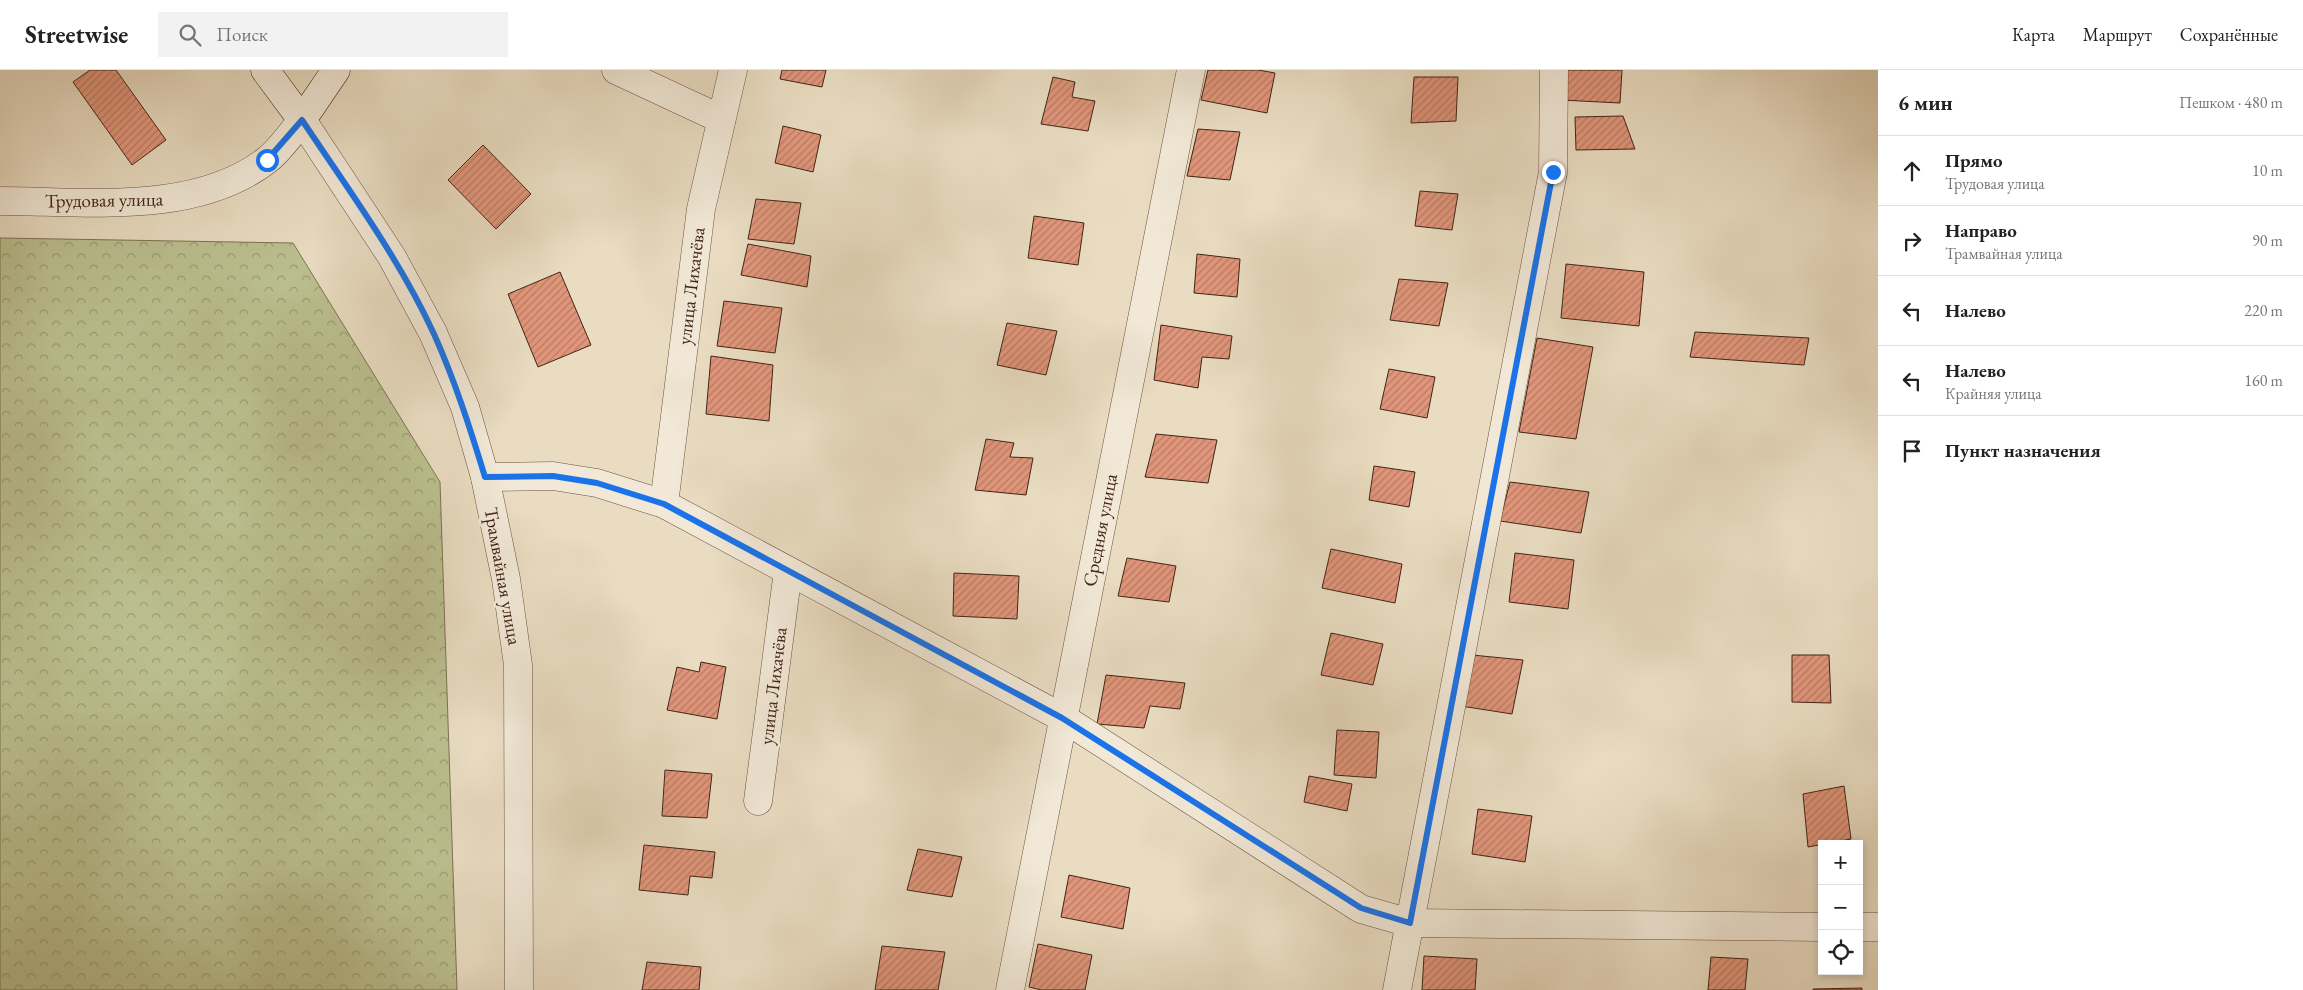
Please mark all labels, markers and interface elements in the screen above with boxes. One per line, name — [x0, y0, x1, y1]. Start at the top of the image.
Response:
search box — [158, 12, 508, 57]
text: Streetwise — [25, 19, 128, 50]
icon: search — [176, 21, 204, 49]
text: Поиск — [216, 22, 268, 47]
text: Карта — [2012, 23, 2055, 46]
text: Маршрут — [2083, 23, 2152, 46]
text: Сохранённые — [2180, 23, 2278, 46]
text: 6 мин — [1898, 89, 1953, 116]
text: Пешком · 480 m — [2179, 92, 2283, 113]
text: Прямо — [1945, 148, 2003, 173]
route start — [256, 149, 279, 172]
icon: ahead — [1898, 157, 1926, 185]
text: 10 m — [2252, 160, 2283, 181]
route end — [1542, 161, 1565, 184]
text: Трудовая улица — [1945, 173, 2045, 194]
street label: Трудовая улица — [45, 186, 164, 214]
text: Направо — [1945, 218, 2017, 243]
street label: улица Лихачёва — [671, 225, 711, 346]
icon: right — [1898, 227, 1926, 255]
text: 90 m — [2252, 230, 2283, 251]
text: Трамвайная улица — [1945, 243, 2063, 264]
icon: left — [1898, 297, 1926, 325]
text: Налево — [1945, 298, 2006, 323]
text: 220 m — [2244, 300, 2283, 321]
text: Налево — [1945, 358, 2006, 383]
icon: left — [1898, 367, 1926, 395]
text: 160 m — [2244, 370, 2283, 391]
text: Крайняя улица — [1945, 383, 2042, 404]
icon: arrive — [1898, 437, 1926, 465]
text: Пункт назначения — [1945, 438, 2101, 463]
street label: Средняя улица — [1077, 471, 1123, 589]
street label: Трамвайная улица — [479, 505, 528, 647]
street label: улица Лихачёва — [753, 625, 793, 746]
map controls — [1818, 840, 1863, 975]
button: + — [1818, 840, 1863, 885]
button: − — [1818, 885, 1863, 930]
button: locate — [1818, 930, 1863, 975]

